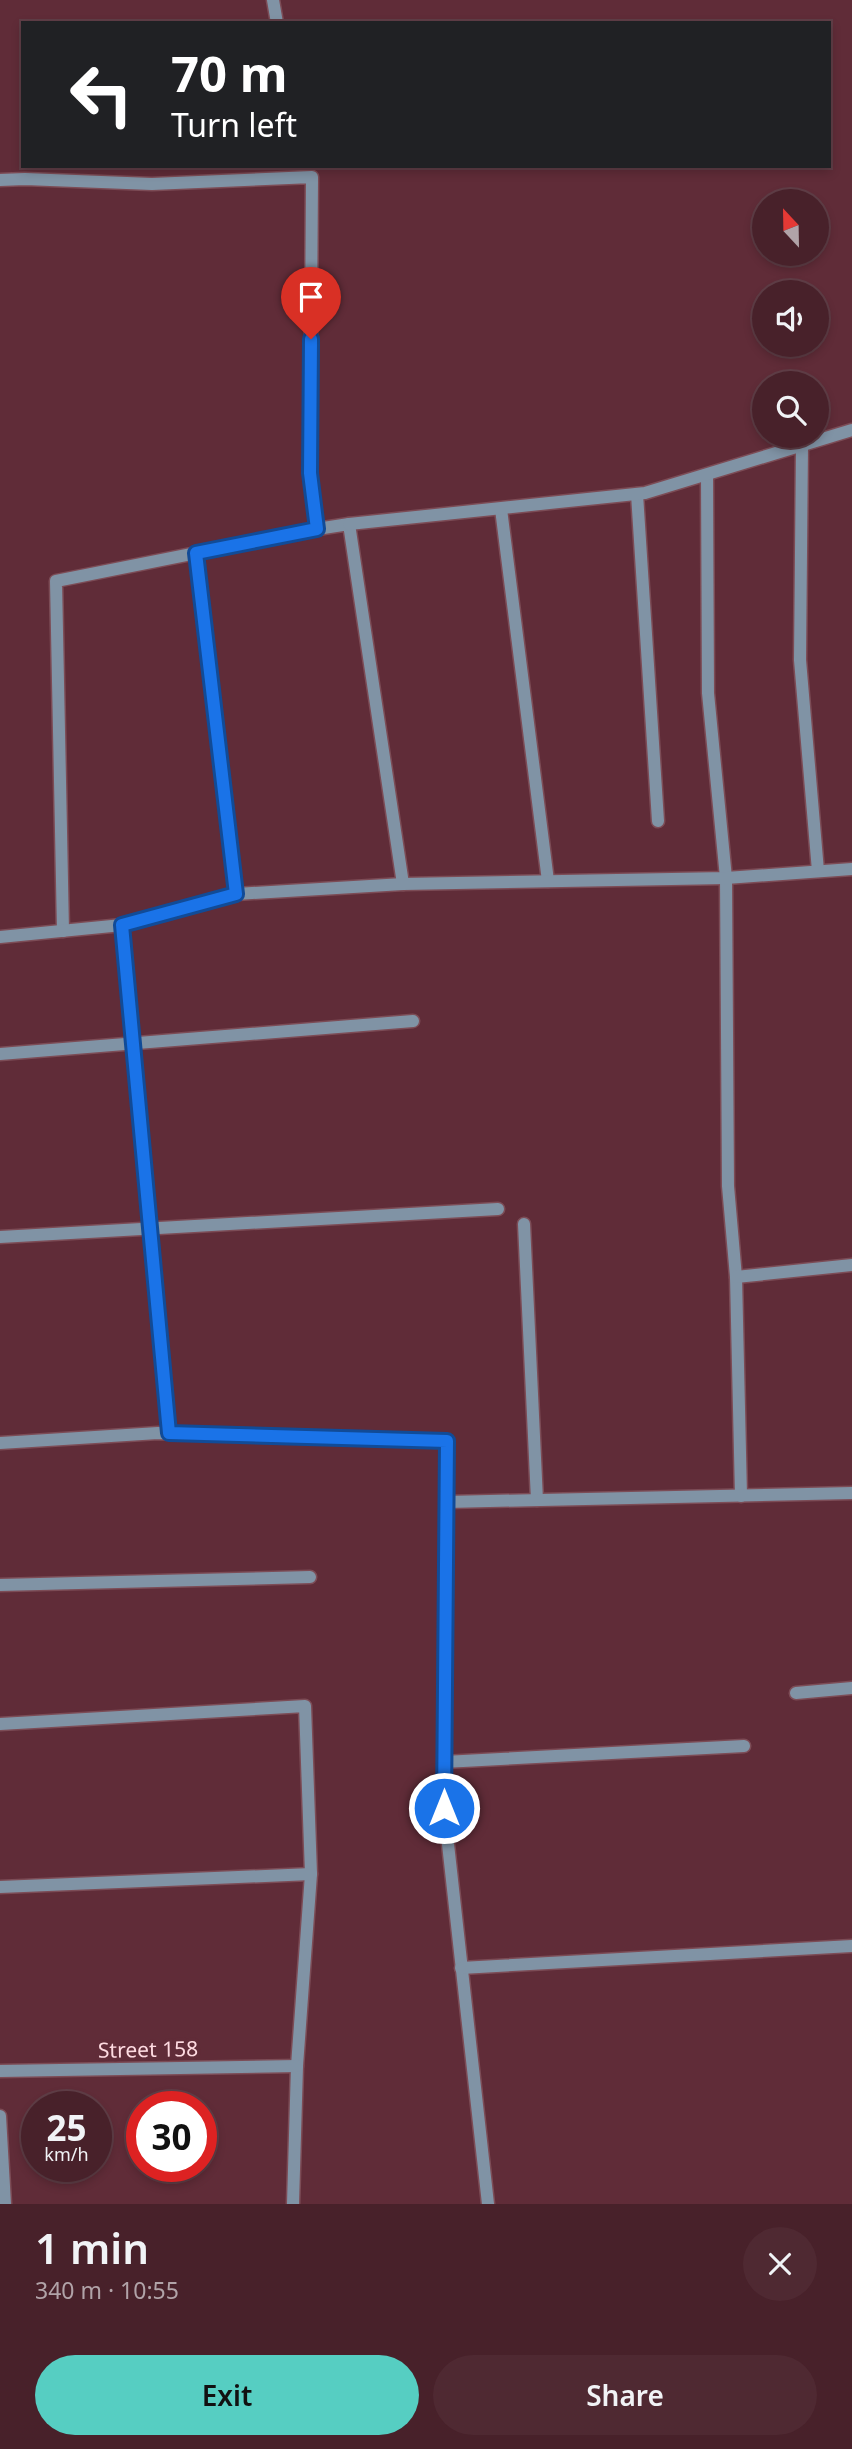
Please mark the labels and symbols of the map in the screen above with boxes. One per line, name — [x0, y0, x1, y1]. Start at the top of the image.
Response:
north arrow — [752, 189, 830, 266]
pin — [281, 267, 341, 339]
position arrow — [407, 1771, 481, 1845]
street label: Street 158 — [98, 2034, 198, 2064]
speed limit sign: 30 — [126, 2091, 217, 2182]

